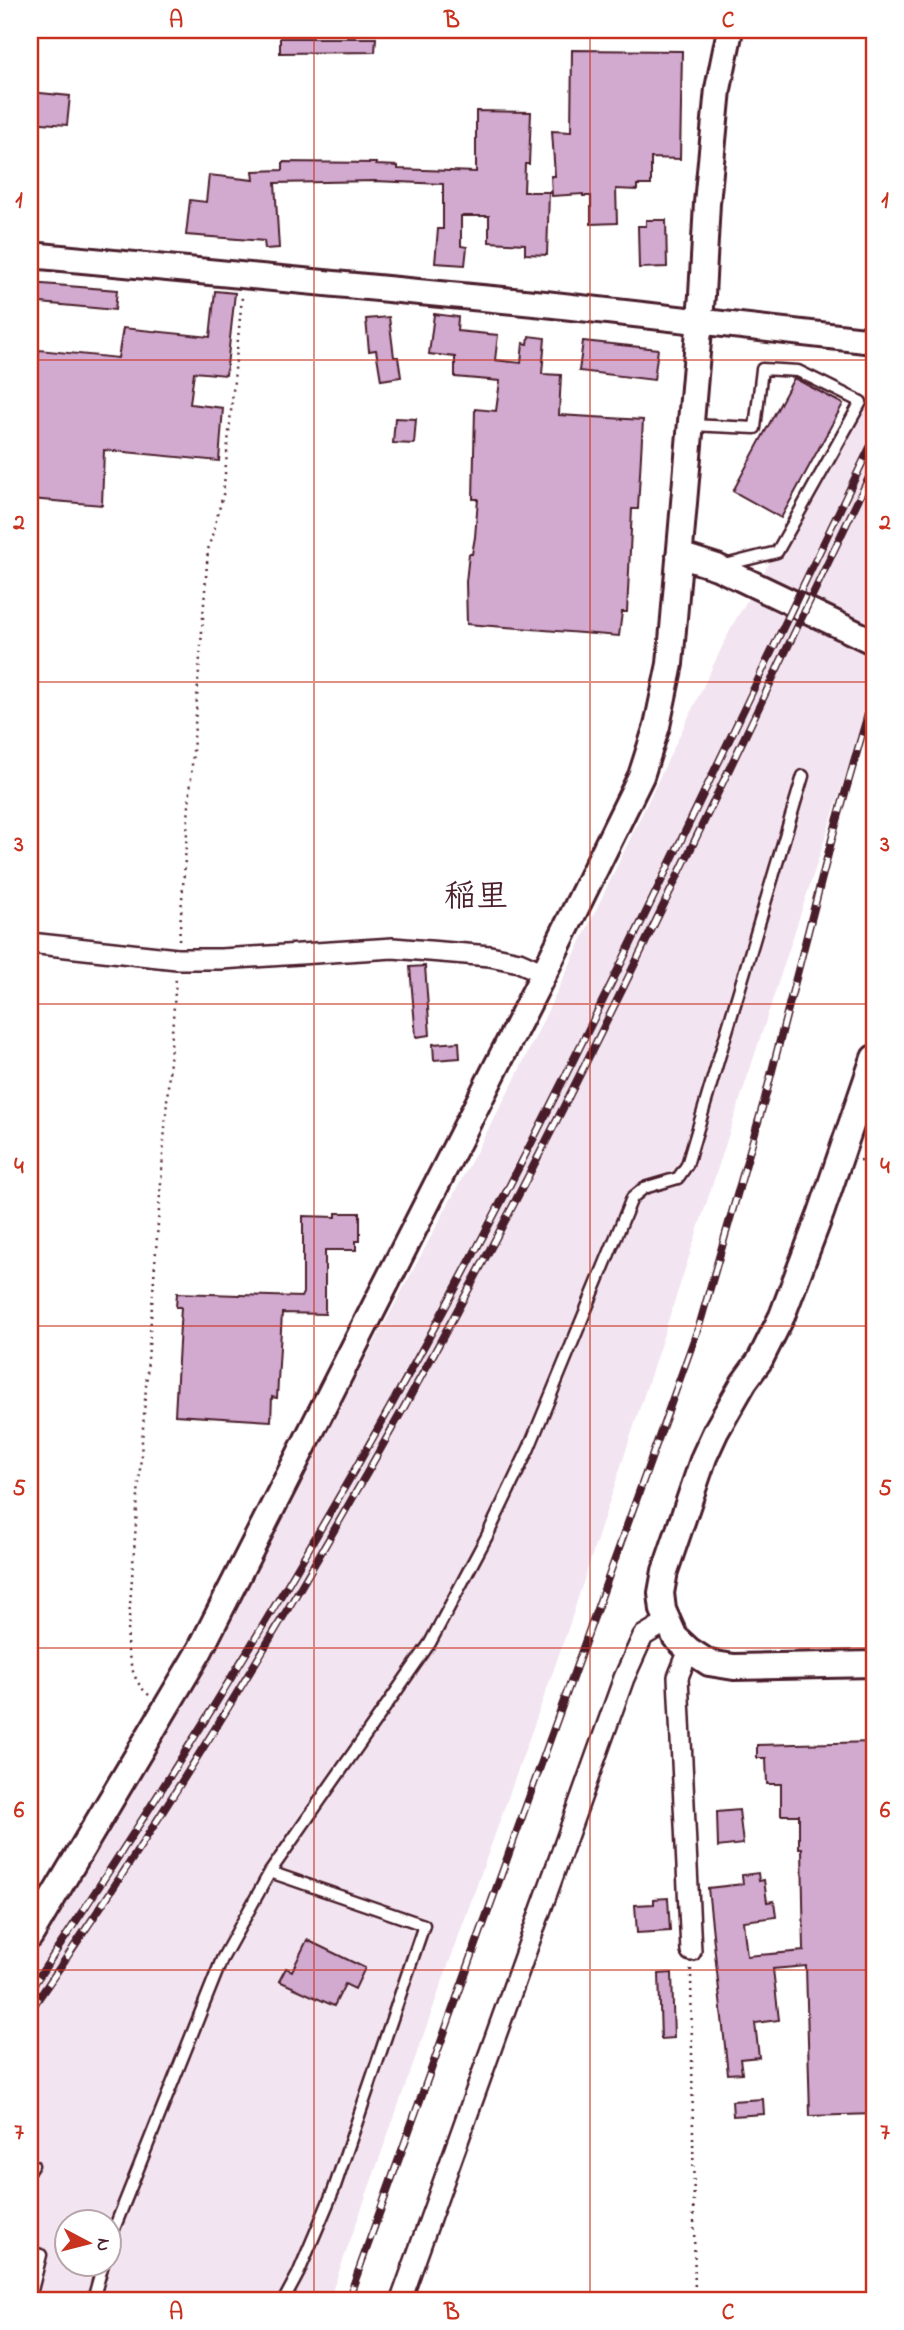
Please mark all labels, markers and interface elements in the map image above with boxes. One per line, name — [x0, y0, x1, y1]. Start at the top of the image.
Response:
text: A — [169, 5, 183, 38]
text: B — [443, 5, 460, 38]
text: C — [722, 5, 735, 38]
text: 1 — [15, 185, 23, 218]
text: 1 — [881, 185, 889, 218]
text: 2 — [12, 507, 25, 540]
text: 2 — [878, 507, 891, 540]
text: 3 — [13, 829, 24, 862]
text: 3 — [879, 829, 890, 862]
district label: 稲里 — [444, 875, 508, 922]
text: 4 — [14, 1151, 24, 1184]
text: 4 — [880, 1151, 890, 1184]
text: 5 — [12, 1473, 26, 1506]
text: 5 — [878, 1473, 892, 1506]
text: 6 — [14, 1795, 25, 1828]
text: 6 — [880, 1795, 891, 1828]
text: 7 — [14, 2117, 24, 2150]
text: 7 — [880, 2117, 890, 2150]
north arrow — [52, 2208, 122, 2278]
text: N — [88, 2237, 117, 2253]
text: A — [169, 2297, 183, 2330]
text: B — [443, 2297, 460, 2330]
text: C — [722, 2297, 735, 2330]

